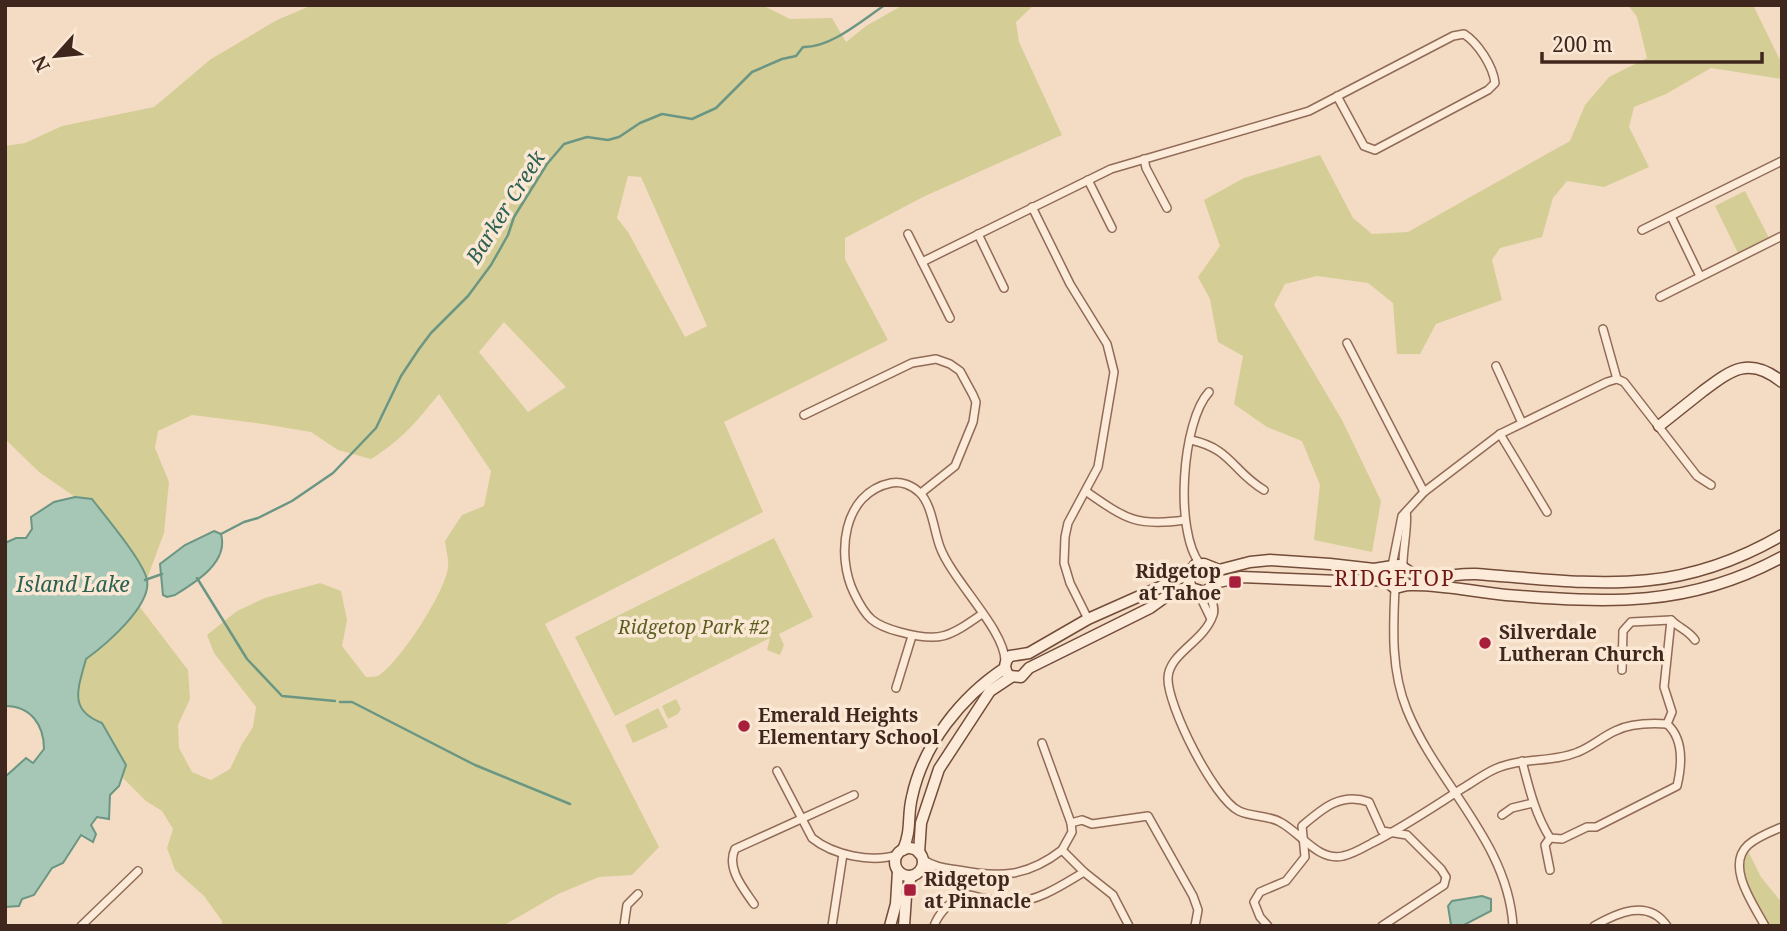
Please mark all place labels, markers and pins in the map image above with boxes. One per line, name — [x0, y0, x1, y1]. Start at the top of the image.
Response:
place label: Ridgetop at Tahoe — [1135, 558, 1221, 606]
marker: Ridgetop at Tahoe — [1227, 574, 1243, 590]
place label: Silverdale Lutheran Church — [1499, 619, 1665, 667]
marker: Silverdale Lutheran Church — [1477, 635, 1493, 651]
place label: Emerald Heights Elementary School — [758, 702, 939, 750]
marker: Emerald Heights Elementary School — [736, 718, 752, 734]
place label: Ridgetop at Pinnacle — [924, 866, 1031, 914]
marker: Ridgetop at Pinnacle — [902, 882, 918, 898]

